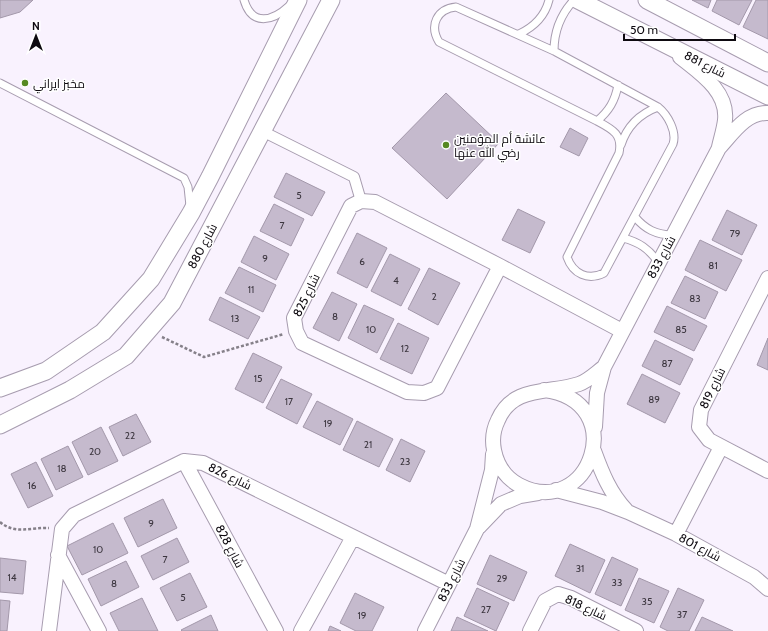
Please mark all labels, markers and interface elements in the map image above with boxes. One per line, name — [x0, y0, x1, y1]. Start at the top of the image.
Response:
north arrow — [16, 16, 56, 56]
scale bar — [624, 16, 735, 42]
text: N — [32, 19, 40, 33]
text: 50 m — [630, 22, 658, 37]
street label: شارع 881 — [681, 47, 728, 82]
place label: مخبز ايراني — [33, 76, 85, 94]
marker: مخبز ايراني — [20, 78, 30, 88]
place label: عائشة أم المؤمنين رضي الله عنها — [454, 131, 546, 163]
marker: عائشة أم المؤمنين رضي الله عنها — [441, 140, 451, 150]
house number: 5 — [296, 189, 302, 202]
house number: 7 — [279, 219, 285, 232]
street label: شارع 880 — [184, 221, 221, 272]
house number: 79 — [730, 227, 741, 240]
street label: شارع 833 — [644, 233, 679, 281]
house number: 9 — [262, 252, 268, 265]
house number: 6 — [359, 255, 365, 268]
house number: 81 — [708, 259, 718, 272]
street label: شارع 825 — [289, 271, 324, 319]
house number: 4 — [393, 274, 399, 287]
house number: 11 — [248, 283, 254, 296]
house number: 2 — [431, 290, 437, 303]
house number: 83 — [689, 292, 701, 305]
house number: 8 — [332, 310, 338, 323]
house number: 13 — [231, 312, 239, 325]
house number: 10 — [366, 323, 376, 336]
house number: 85 — [675, 323, 687, 336]
house number: 12 — [401, 342, 409, 355]
house number: 87 — [661, 357, 673, 370]
street label: شارع 819 — [696, 365, 729, 411]
house number: 15 — [254, 372, 262, 385]
house number: 89 — [648, 393, 660, 406]
house number: 17 — [285, 395, 293, 408]
house number: 19 — [324, 417, 333, 430]
house number: 22 — [125, 429, 135, 442]
house number: 21 — [364, 438, 372, 451]
house number: 20 — [89, 445, 101, 458]
house number: 23 — [400, 455, 410, 468]
street label: شارع 826 — [205, 459, 254, 494]
house number: 18 — [57, 462, 67, 475]
house number: 16 — [28, 479, 37, 492]
house number: 9 — [148, 517, 154, 530]
street label: شارع 828 — [212, 522, 248, 571]
street label: شارع 801 — [676, 530, 724, 565]
house number: 10 — [93, 543, 103, 556]
house number: 7 — [162, 553, 168, 566]
street label: شارع 833 — [434, 556, 469, 604]
house number: 31 — [576, 562, 584, 575]
house number: 14 — [7, 571, 17, 584]
house number: 29 — [497, 572, 508, 585]
house number: 33 — [612, 576, 622, 589]
house number: 8 — [111, 577, 117, 590]
house number: 5 — [180, 591, 186, 604]
street label: شارع 818 — [562, 591, 609, 624]
house number: 35 — [642, 595, 652, 608]
house number: 27 — [481, 603, 491, 616]
house number: 37 — [677, 608, 687, 621]
house number: 19 — [358, 609, 367, 622]

